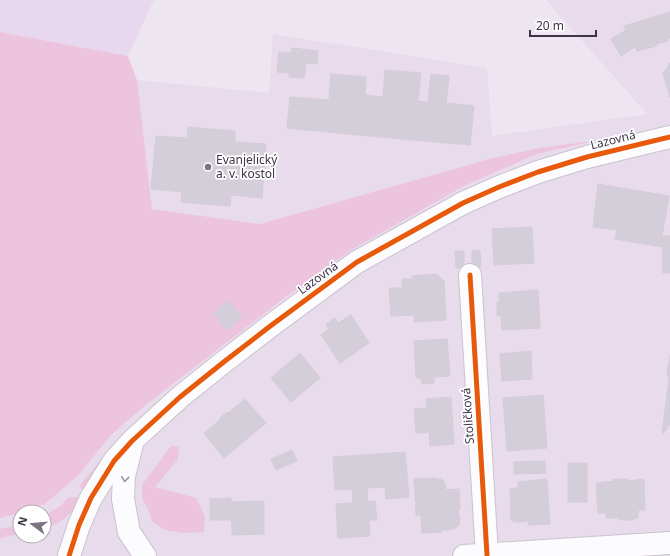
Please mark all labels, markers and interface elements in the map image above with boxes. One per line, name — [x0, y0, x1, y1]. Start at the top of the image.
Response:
scale bar — [530, 12, 596, 38]
text: 20 m — [536, 17, 564, 34]
street label: Lazovná — [589, 126, 637, 153]
place label: Evanjelický a. v. kostol — [216, 151, 278, 182]
marker: Evanjelický a. v. kostol — [203, 162, 213, 172]
street label: Lazovná — [294, 257, 341, 298]
street label: Stoličková — [457, 387, 478, 445]
one-way arrow — [120, 476, 129, 482]
north arrow — [12, 504, 52, 544]
text: N — [13, 515, 30, 527]

